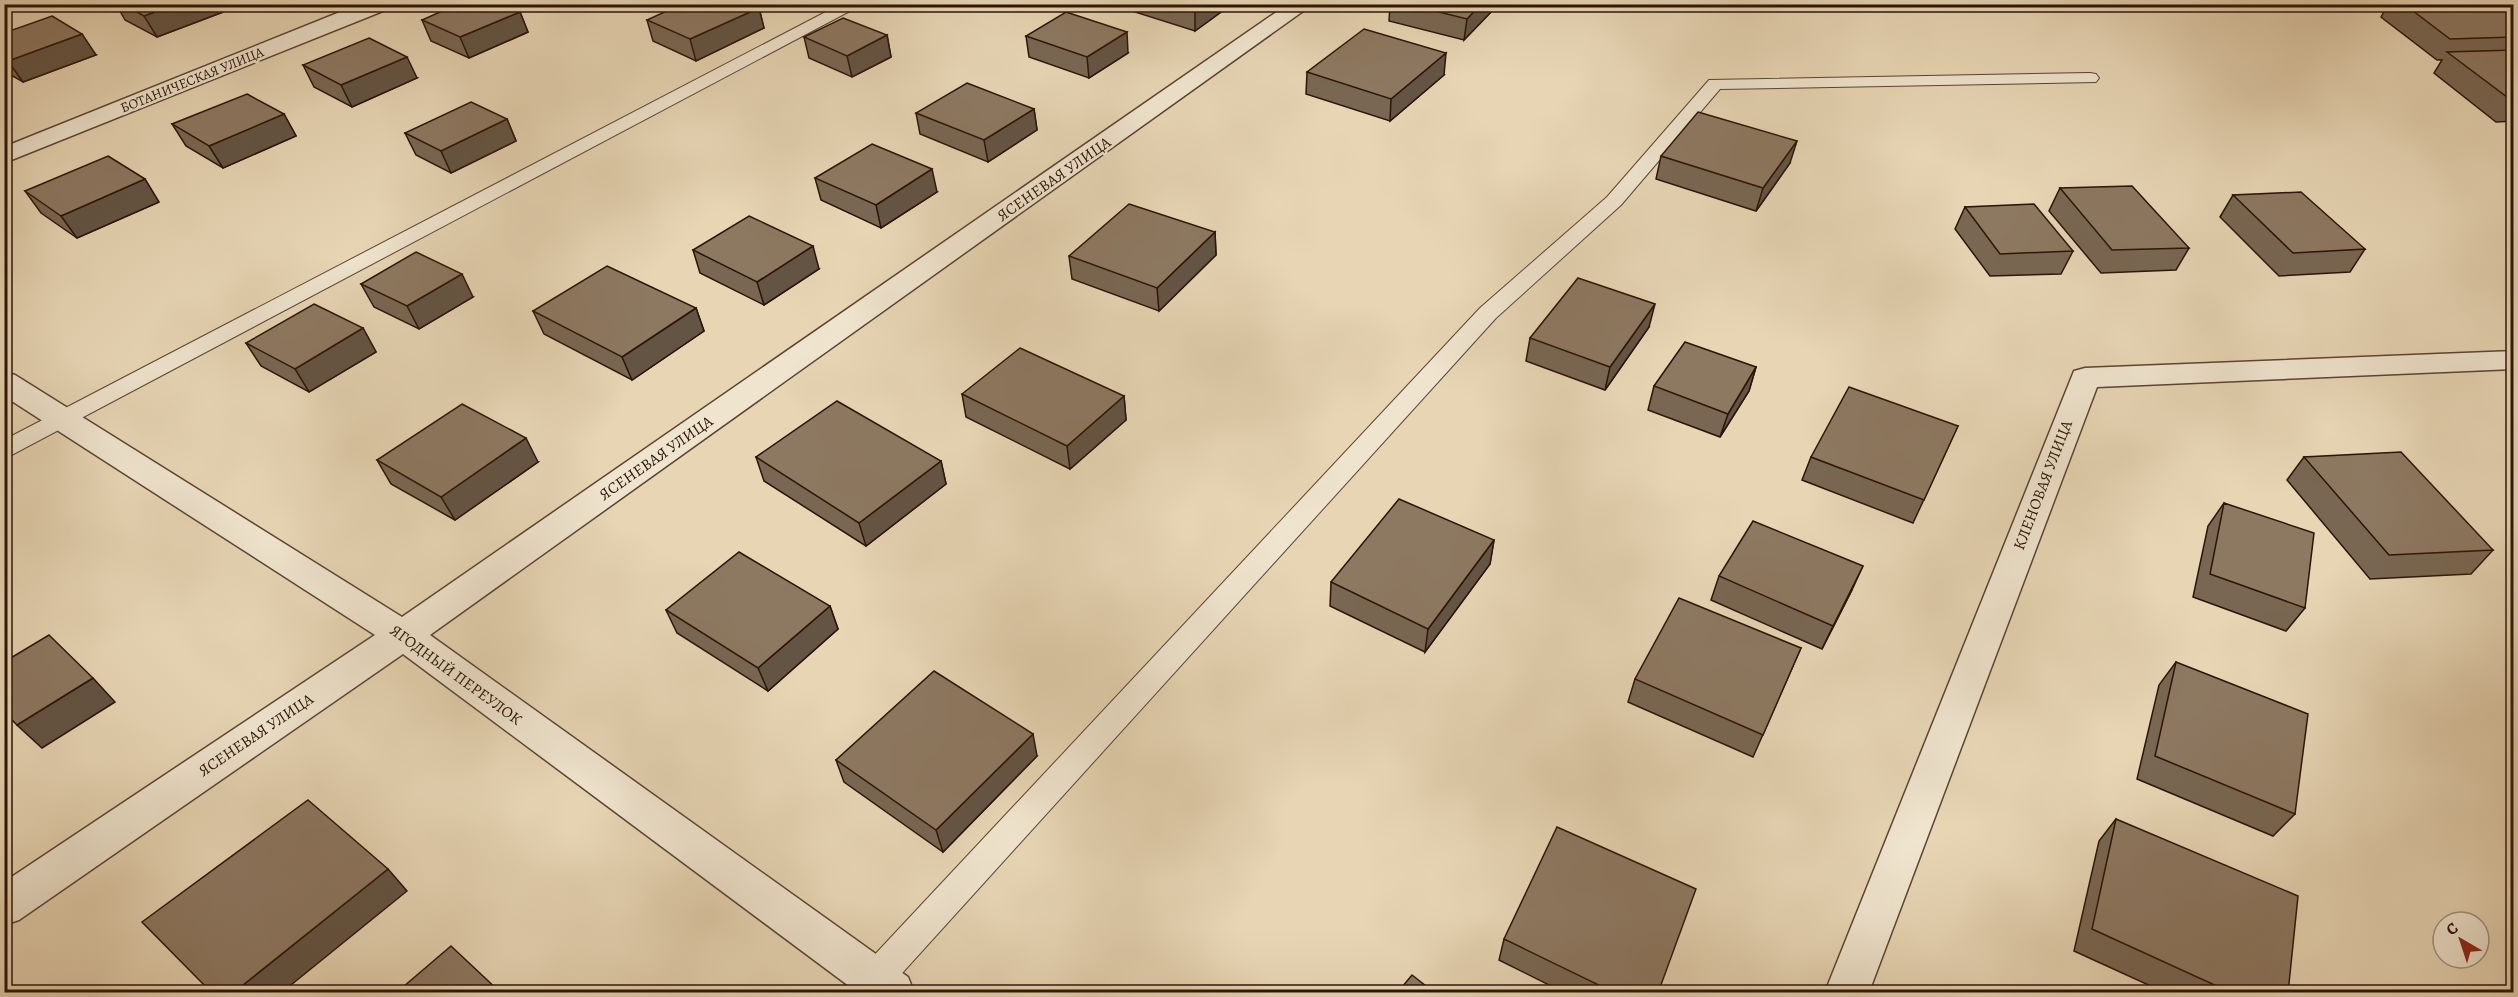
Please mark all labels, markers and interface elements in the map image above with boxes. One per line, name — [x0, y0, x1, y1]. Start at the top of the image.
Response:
street label: БОТАНИЧЕСКАЯ УЛИЦА — [117, 42, 267, 117]
street label: ЯСЕНЕВАЯ УЛИЦА — [993, 131, 1116, 227]
street label: ЯСЕНЕВАЯ УЛИЦА — [595, 410, 718, 506]
street label: КЛЕНОВАЯ УЛИЦА — [2008, 416, 2078, 553]
street label: ЯГОДНЫЙ ПЕРЕУЛОК — [386, 620, 527, 731]
street label: ЯСЕНЕВАЯ УЛИЦА — [194, 688, 318, 782]
north arrow — [2431, 910, 2491, 970]
text: С — [2441, 917, 2463, 941]

